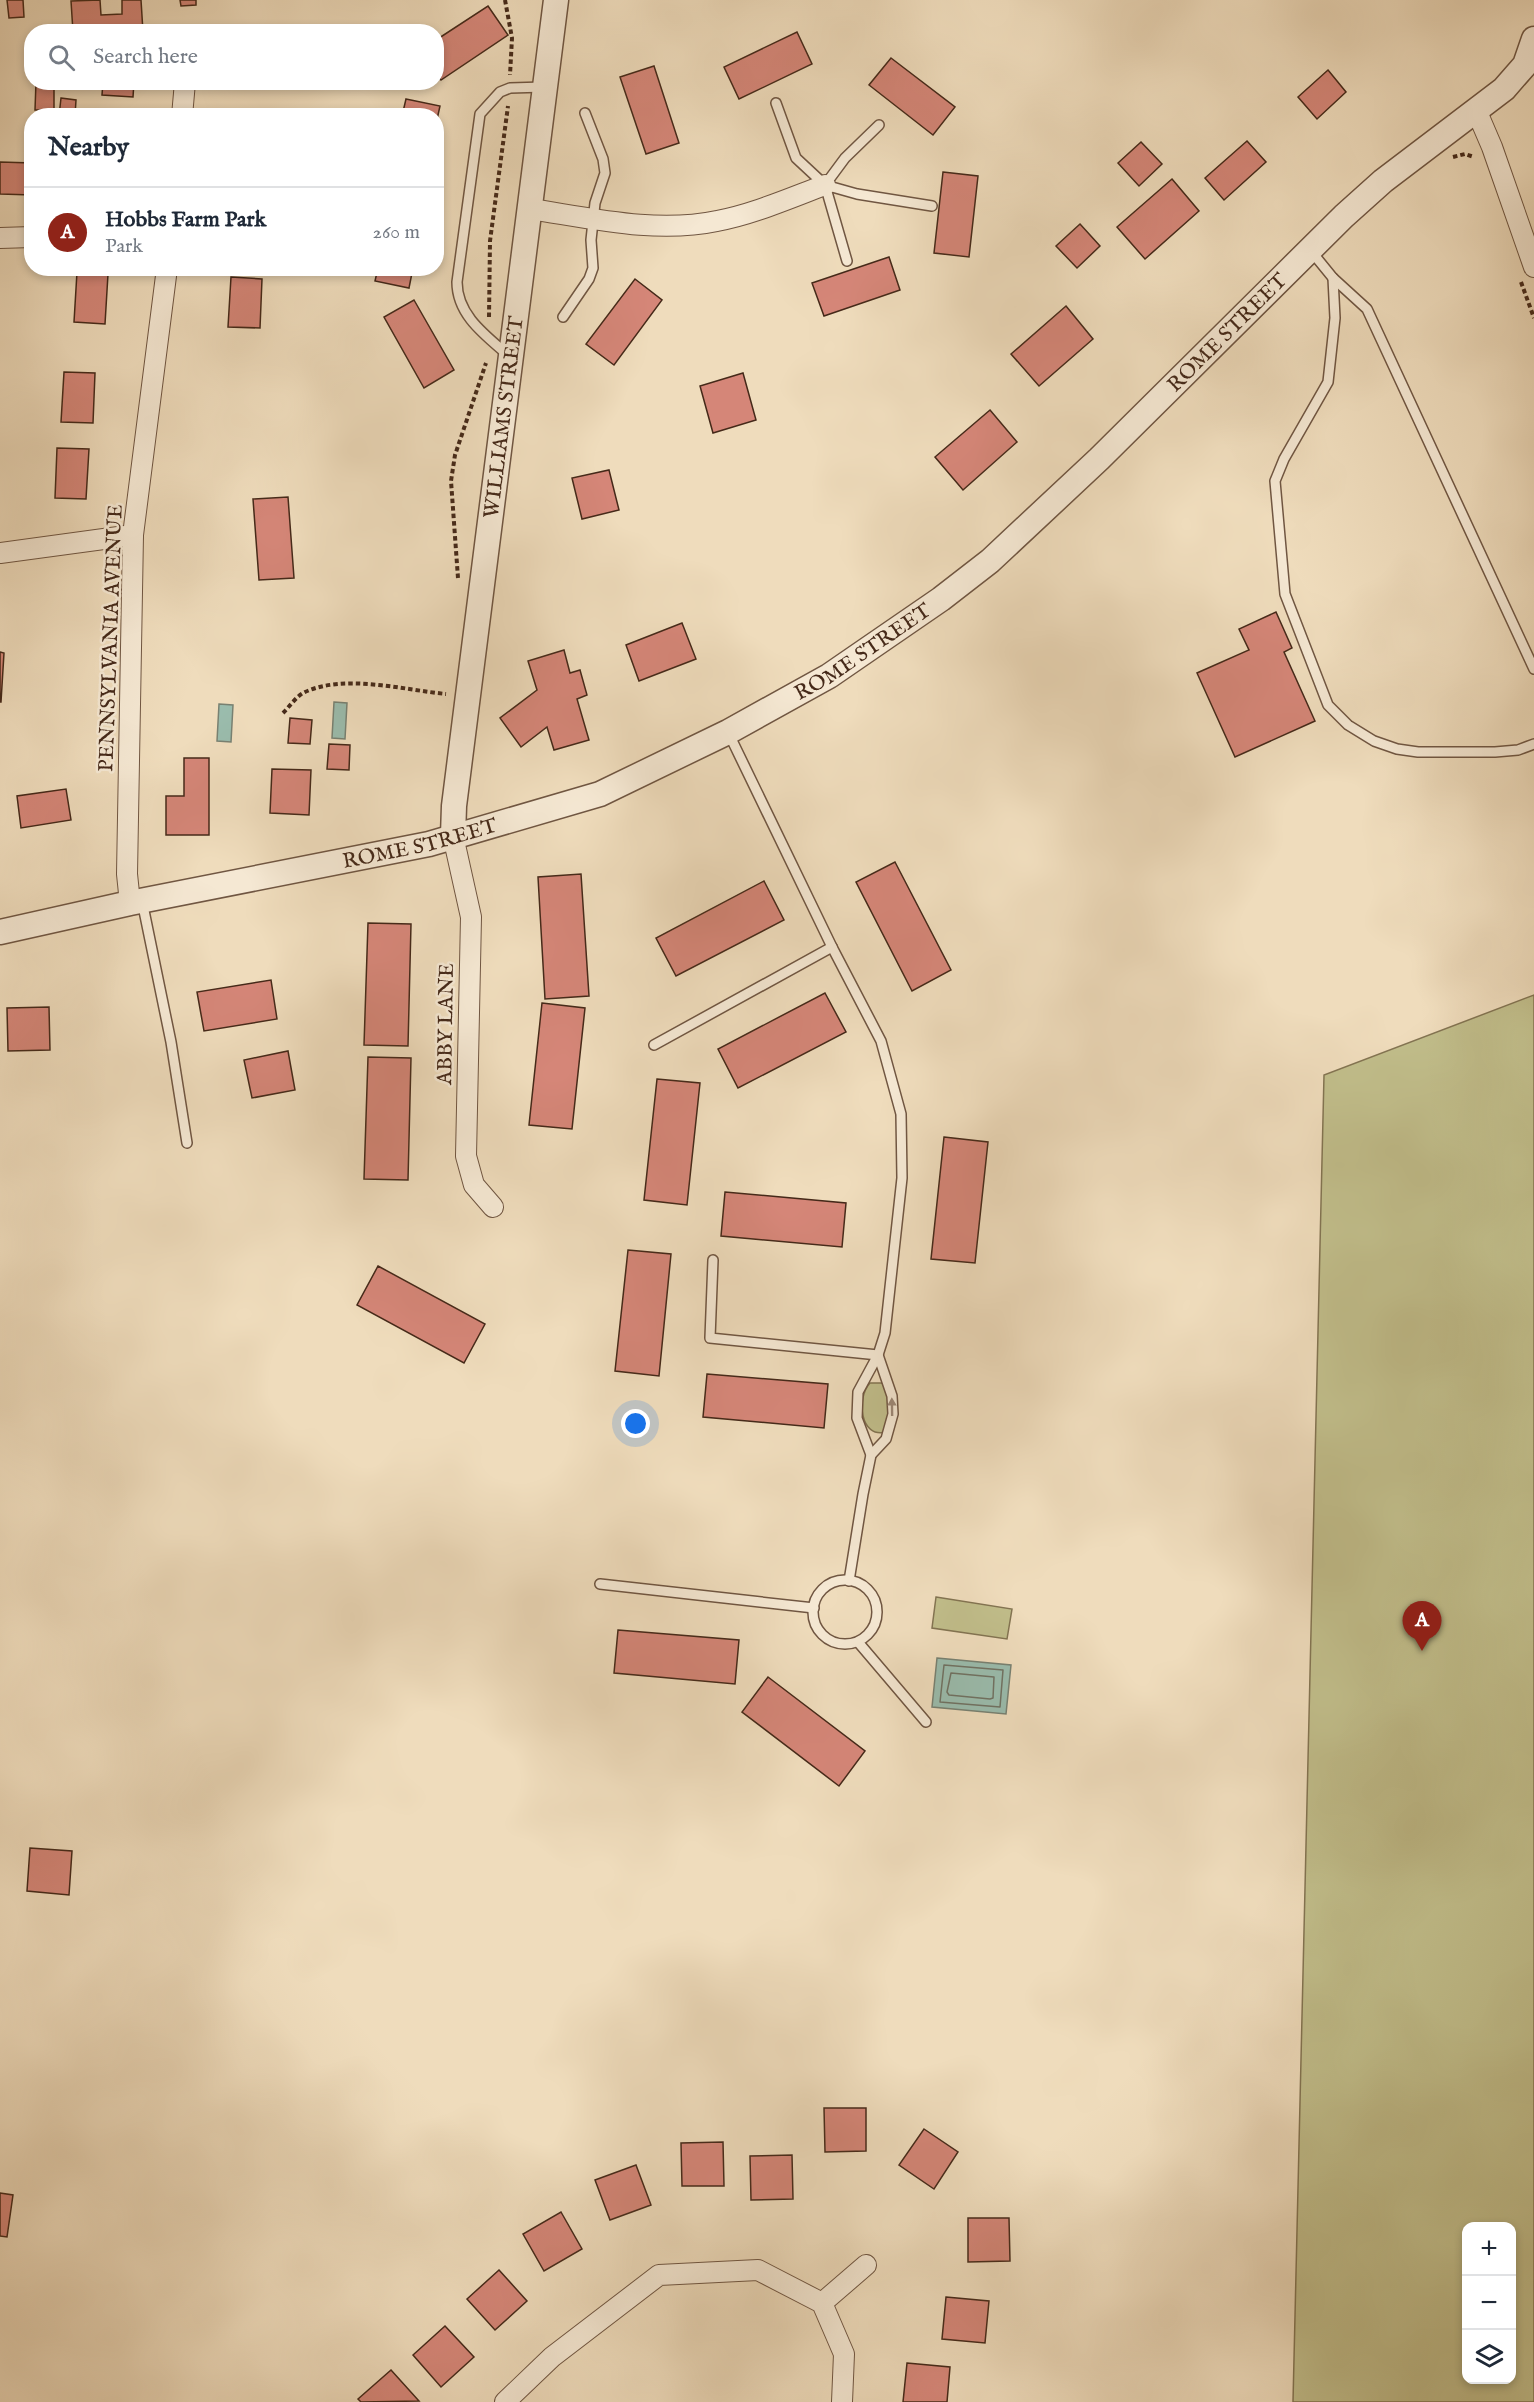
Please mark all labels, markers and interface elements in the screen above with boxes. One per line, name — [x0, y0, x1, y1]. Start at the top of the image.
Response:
search box — [24, 24, 444, 90]
icon: search — [45, 41, 78, 74]
text: Search here — [93, 43, 198, 71]
text: Nearby — [48, 131, 129, 164]
text: Hobbs Farm Park — [105, 206, 266, 234]
text: A — [61, 220, 74, 245]
text: 260 m — [373, 220, 420, 245]
text: Park — [105, 234, 143, 259]
street label: ROME STREET — [1162, 268, 1294, 399]
street label: WILLIAMS STREET — [479, 314, 531, 520]
street label: PENNSYLVANIA AVENUE — [93, 504, 130, 772]
street label: ROME STREET — [790, 598, 937, 707]
street label: ROME STREET — [340, 813, 501, 876]
street label: ABBY LANE — [432, 963, 461, 1086]
one-way arrow — [888, 1398, 897, 1417]
your location — [621, 1409, 650, 1438]
pin: A — [1402, 1602, 1442, 1651]
map controls — [1462, 2222, 1516, 2384]
button: + — [1462, 2222, 1516, 2276]
button: − — [1462, 2276, 1516, 2330]
button: layers — [1462, 2330, 1516, 2384]

